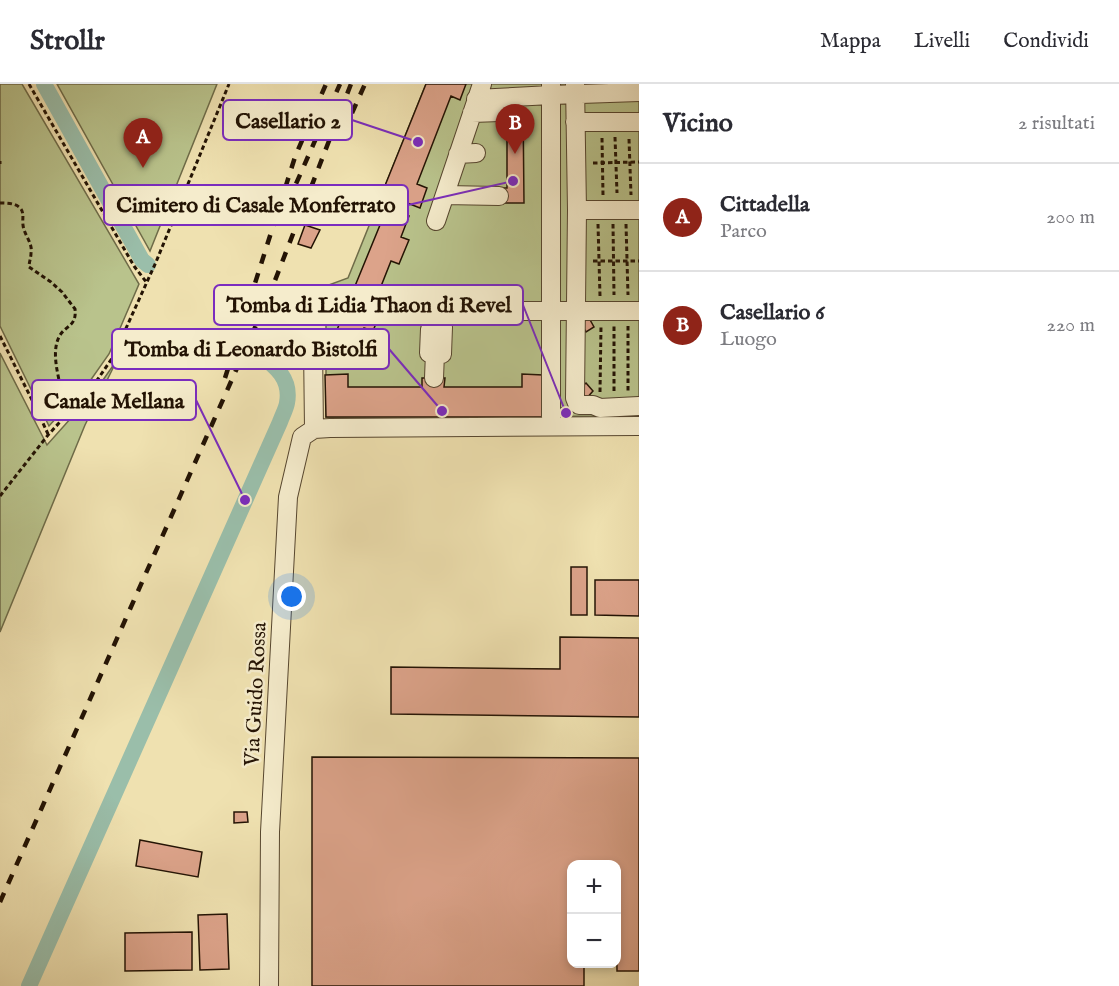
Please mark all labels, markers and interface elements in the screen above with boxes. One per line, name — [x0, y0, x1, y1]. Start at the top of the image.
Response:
text: Strollr — [30, 24, 105, 59]
text: Mappa — [820, 28, 881, 55]
text: Livelli — [914, 28, 970, 55]
text: Condividi — [1003, 28, 1089, 55]
callout: Casellario 2 — [223, 100, 352, 140]
pin: B — [496, 104, 534, 154]
text: Vicino — [663, 107, 733, 140]
text: Casellario 2 — [235, 108, 341, 136]
text: 2 risultati — [1018, 111, 1095, 136]
pin: A — [124, 118, 162, 168]
callout: Cimitero di Casale Monferrato — [104, 185, 408, 225]
text: Cittadella — [720, 191, 809, 219]
text: Cimitero di Casale Monferrato — [116, 192, 396, 220]
text: A — [676, 205, 689, 230]
text: 200 m — [1046, 205, 1095, 230]
text: Parco — [720, 219, 767, 244]
callout: Tomba di Lidia Thaon di Revel — [214, 285, 523, 325]
text: Tomba di Lidia Thaon di Revel — [225, 292, 513, 320]
text: Casellario 6 — [720, 299, 824, 327]
text: B — [676, 313, 689, 338]
text: 220 m — [1047, 313, 1095, 338]
text: Luogo — [720, 327, 777, 352]
callout: Tomba di Leonardo Bistolfi — [112, 329, 389, 369]
text: Tomba di Leonardo Bistolfi — [124, 336, 378, 364]
callout: Canale Mellana — [32, 380, 196, 420]
text: Canale Mellana — [44, 388, 185, 416]
your location — [277, 582, 306, 611]
street label: Via Guido Rossa — [239, 620, 274, 768]
map controls — [567, 860, 621, 968]
button: + — [567, 860, 621, 914]
button: − — [567, 914, 621, 968]

